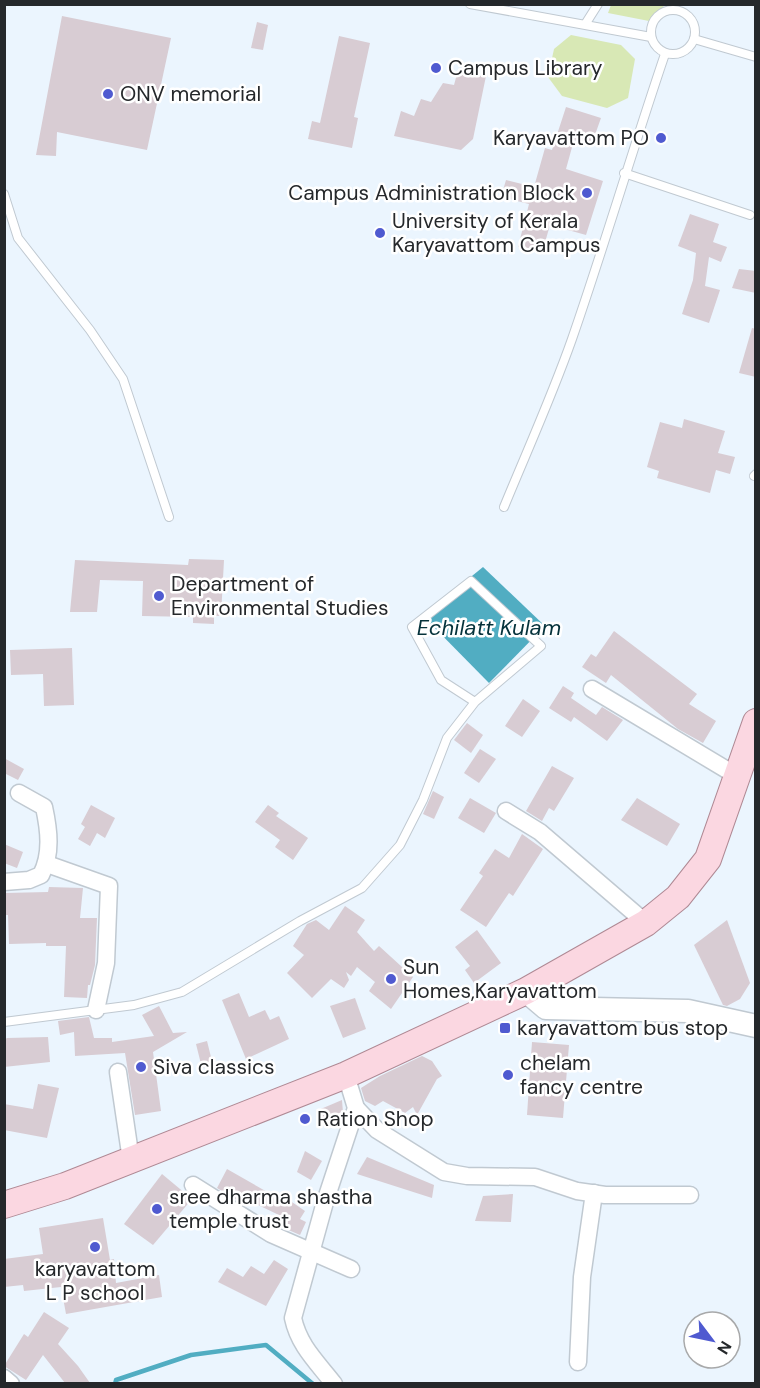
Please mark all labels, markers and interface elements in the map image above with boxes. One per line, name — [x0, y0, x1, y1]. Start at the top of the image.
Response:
place label: Campus Library — [448, 54, 603, 82]
marker: Campus Library — [429, 61, 443, 75]
place label: ONV memorial — [120, 80, 261, 108]
marker: ONV memorial — [101, 87, 115, 101]
place label: Karyavattom PO — [493, 124, 649, 152]
marker: Karyavattom PO — [654, 131, 668, 145]
place label: Campus Administration Block — [288, 179, 575, 207]
marker: Campus Administration Block — [580, 186, 594, 200]
place label: University of Kerala Karyavattom Campus — [392, 207, 601, 259]
marker: University of Kerala Karyavattom Campus — [373, 226, 387, 240]
place label: Department of Environmental Studies — [171, 570, 388, 622]
marker: Department of Environmental Studies — [152, 589, 166, 603]
water label: Echilatt Kulam — [417, 613, 561, 642]
place label: Sun Homes,Karyavattom — [403, 953, 597, 1005]
marker: Sun Homes,Karyavattom — [384, 972, 398, 986]
place label: karyavattom bus stop — [517, 1014, 728, 1042]
marker: karyavattom bus stop — [498, 1021, 512, 1035]
place label: chelam fancy centre — [520, 1049, 643, 1101]
place label: Siva classics — [153, 1053, 275, 1081]
marker: Siva classics — [134, 1060, 148, 1074]
marker: chelam fancy centre — [501, 1068, 515, 1082]
place label: Ration Shop — [317, 1105, 434, 1133]
marker: Ration Shop — [298, 1112, 312, 1126]
place label: sree dharma shastha temple trust — [169, 1183, 372, 1235]
marker: sree dharma shastha temple trust — [150, 1202, 164, 1216]
marker: karyavattom L P school — [88, 1240, 102, 1254]
place label: karyavattom L P school — [35, 1255, 155, 1307]
north arrow — [682, 1310, 742, 1370]
text: N — [712, 1337, 736, 1358]

